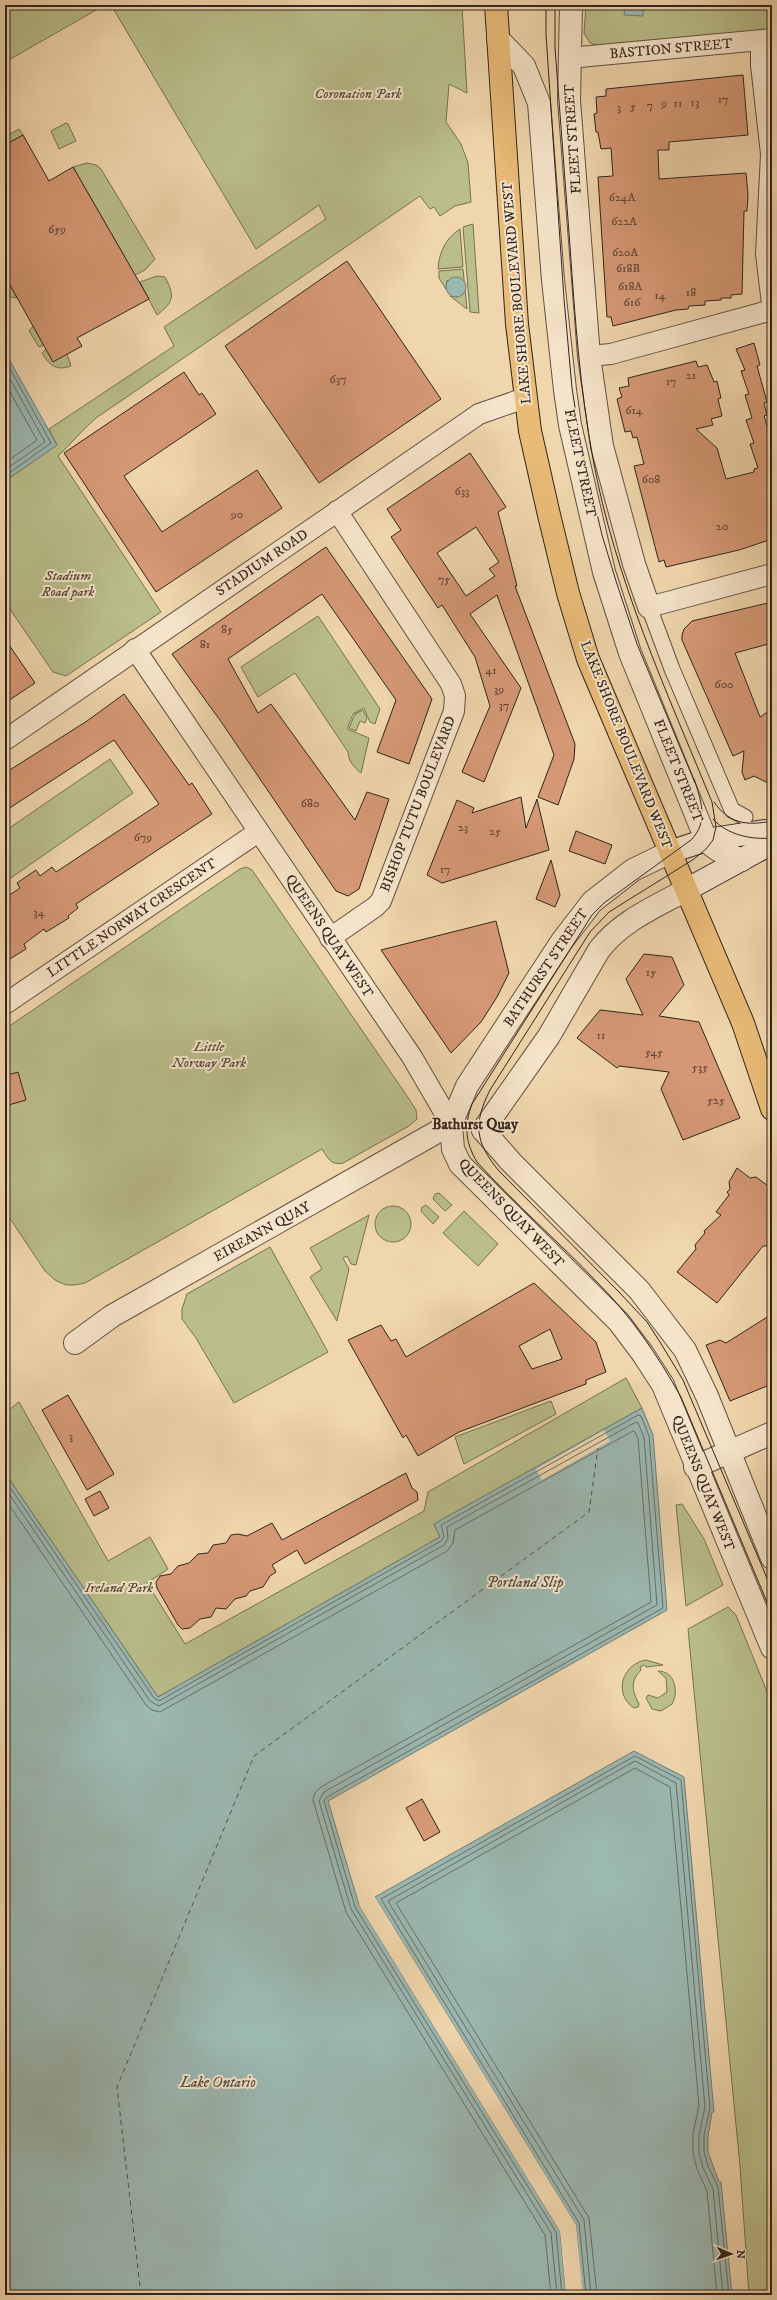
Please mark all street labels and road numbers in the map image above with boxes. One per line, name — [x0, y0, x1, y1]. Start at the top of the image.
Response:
street label: BASTION STREET — [609, 35, 734, 63]
street label: FLEET STREET — [560, 83, 586, 194]
street label: LAKE SHORE BOULEVARD WEST — [498, 181, 536, 405]
street label: FLEET STREET — [560, 407, 600, 519]
street label: STADIUM ROAD — [212, 525, 312, 601]
street label: LAKE SHORE BOULEVARD WEST — [576, 638, 676, 852]
street label: BISHOP TUTU BOULEVARD — [376, 714, 460, 894]
street label: FLEET STREET — [649, 717, 707, 826]
street label: LITTLE NORWAY CRESCENT — [44, 854, 220, 982]
street label: QUEENS QUAY WEST — [281, 871, 377, 1001]
street label: BATHURST STREET — [500, 905, 592, 1030]
street label: QUEENS QUAY WEST — [454, 1155, 568, 1272]
street label: EIREANN QUAY — [210, 1198, 314, 1266]
street label: QUEENS QUAY WEST — [668, 1413, 739, 1554]

